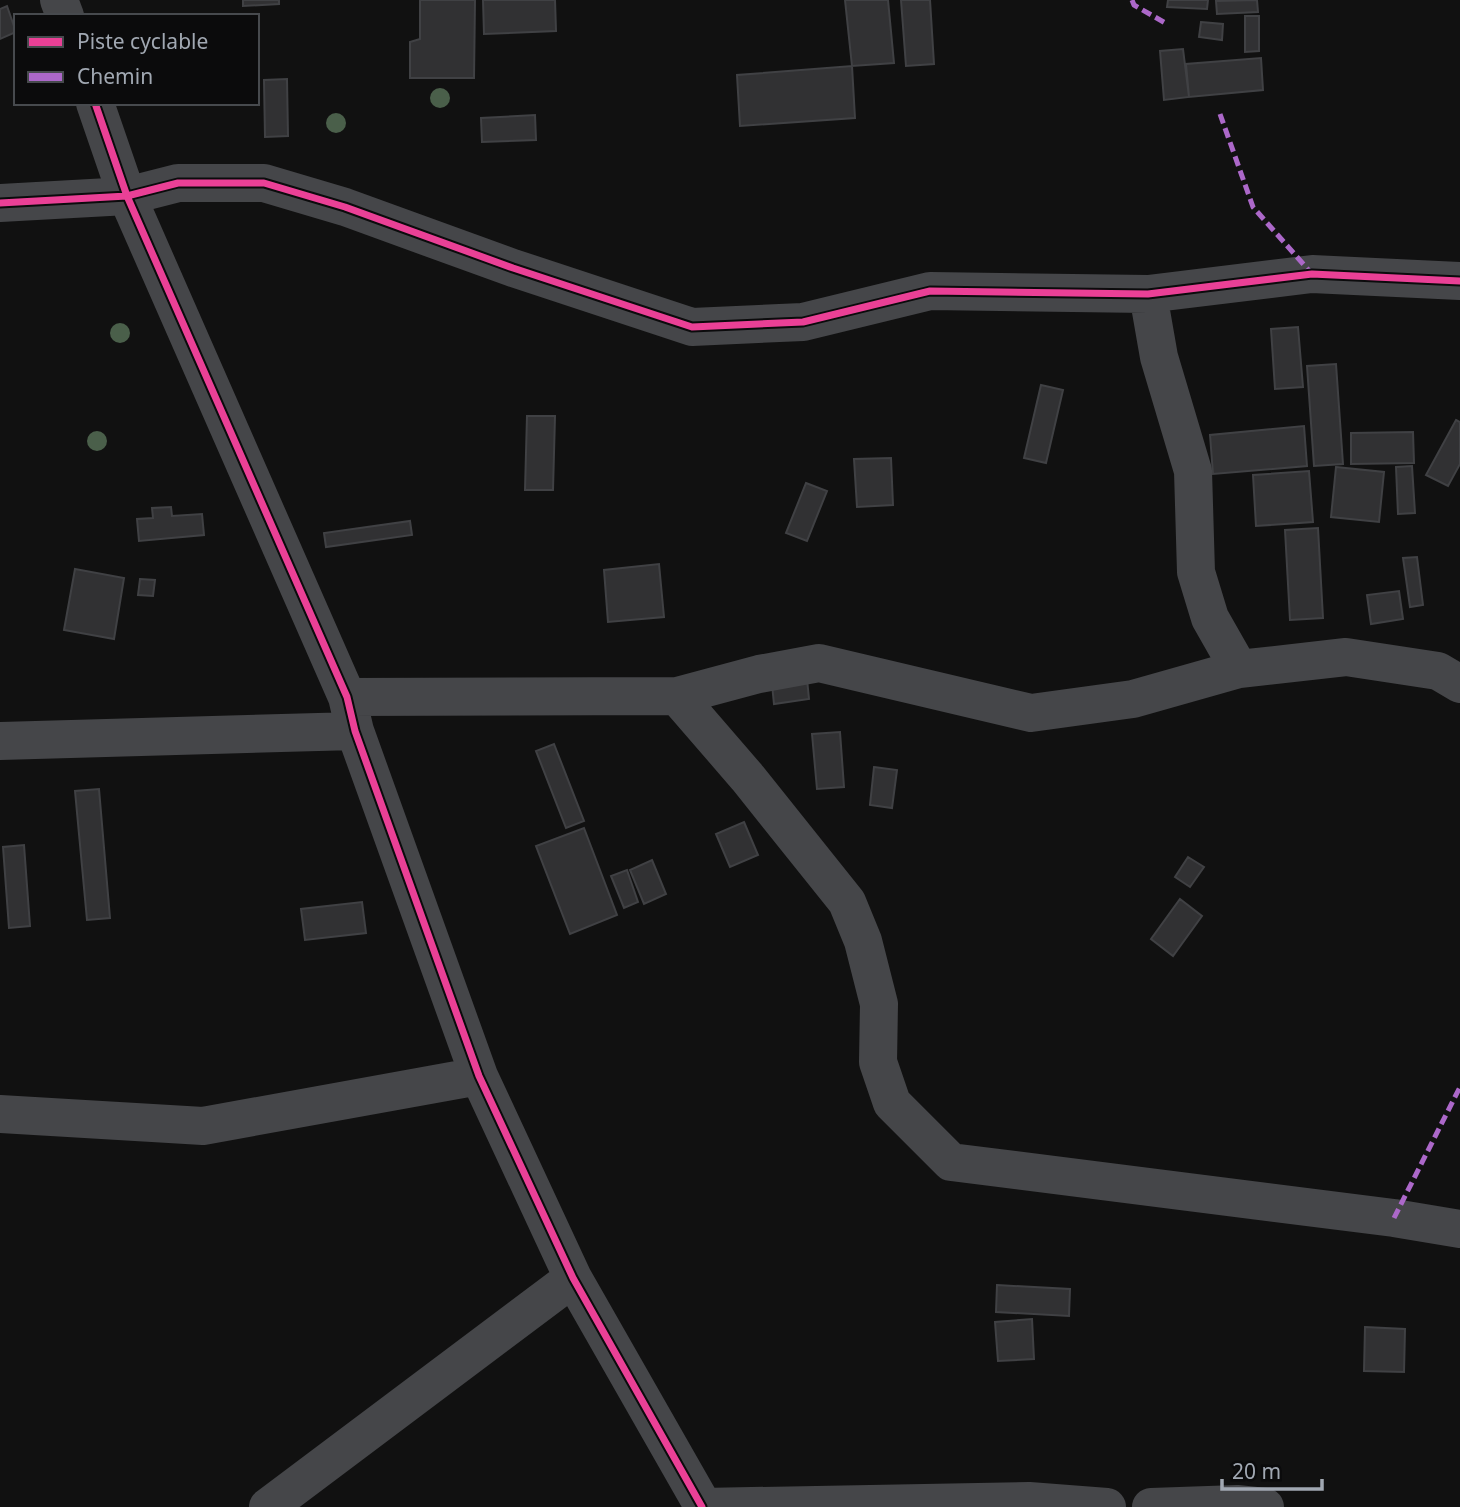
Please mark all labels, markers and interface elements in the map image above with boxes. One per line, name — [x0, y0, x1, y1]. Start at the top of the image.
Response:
legend — [14, 14, 259, 105]
text: Piste cyclable — [77, 27, 208, 55]
text: Chemin — [77, 62, 153, 90]
scale bar — [1222, 1448, 1322, 1492]
text: 20 m — [1232, 1457, 1281, 1485]

